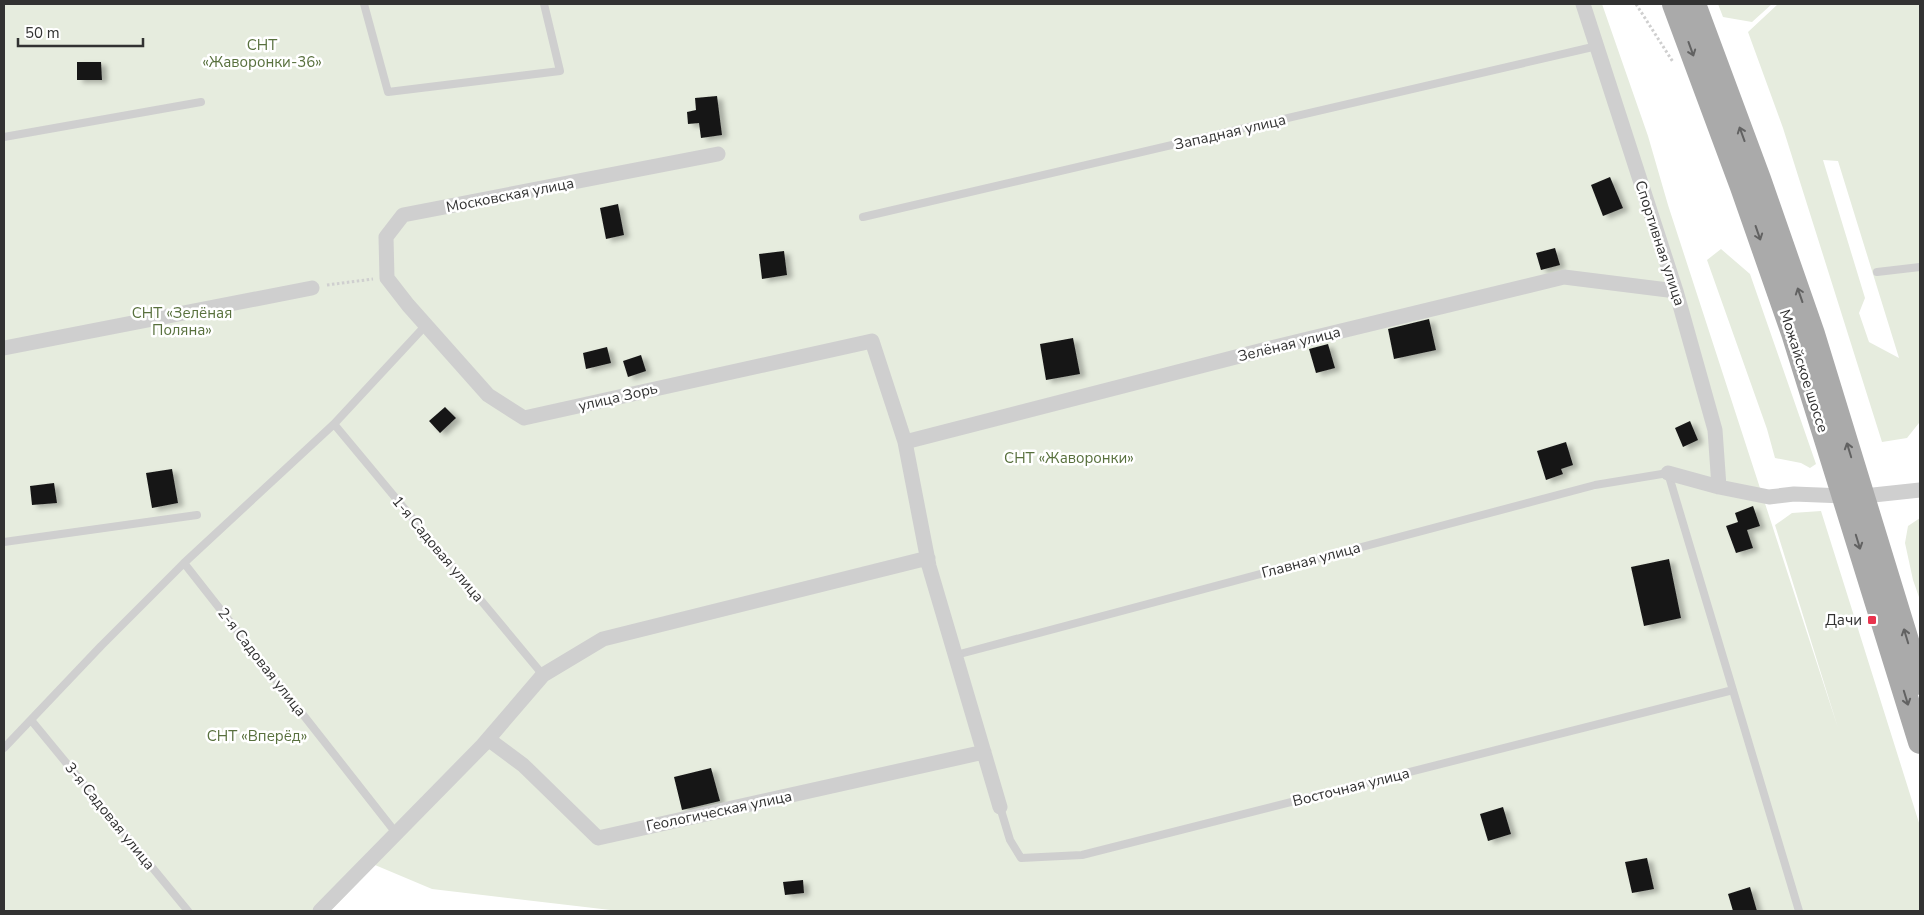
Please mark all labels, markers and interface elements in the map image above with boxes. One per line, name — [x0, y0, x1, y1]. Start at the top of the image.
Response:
scale bar — [18, 15, 142, 47]
text: 50 m — [25, 23, 60, 43]
park label: СНТ «Жаворонки-36» — [202, 35, 322, 72]
one-way arrow — [1687, 41, 1696, 57]
street label: Западная улица — [1172, 109, 1288, 155]
one-way arrow — [1737, 126, 1746, 142]
street label: Московская улица — [444, 173, 576, 217]
street label: Спортивная улица — [1630, 178, 1690, 308]
one-way arrow — [1754, 225, 1763, 240]
one-way arrow — [1794, 287, 1804, 303]
park label: СНТ «Зелёная Поляна» — [132, 303, 232, 340]
street label: Можайское шоссе — [1775, 307, 1833, 435]
street label: Зелёная улица — [1236, 322, 1342, 366]
street label: улица Зорь — [576, 378, 660, 416]
one-way arrow — [1844, 442, 1854, 458]
park label: СНТ «Жаворонки» — [1004, 448, 1134, 468]
street label: 1-я Садовая улица — [388, 492, 488, 606]
one-way arrow — [1854, 534, 1864, 550]
street label: Главная улица — [1259, 537, 1363, 583]
street label: 2-я Садовая улица — [213, 604, 311, 720]
place label: Дачи — [1825, 610, 1862, 630]
marker: Дачи — [1866, 614, 1878, 626]
one-way arrow — [1901, 629, 1911, 645]
one-way arrow — [1902, 689, 1912, 705]
park label: СНТ «Вперёд» — [207, 726, 307, 746]
street label: 3-я Садовая улица — [60, 758, 160, 874]
street label: Восточная улица — [1290, 763, 1412, 811]
street label: Геологическая улица — [644, 786, 794, 836]

